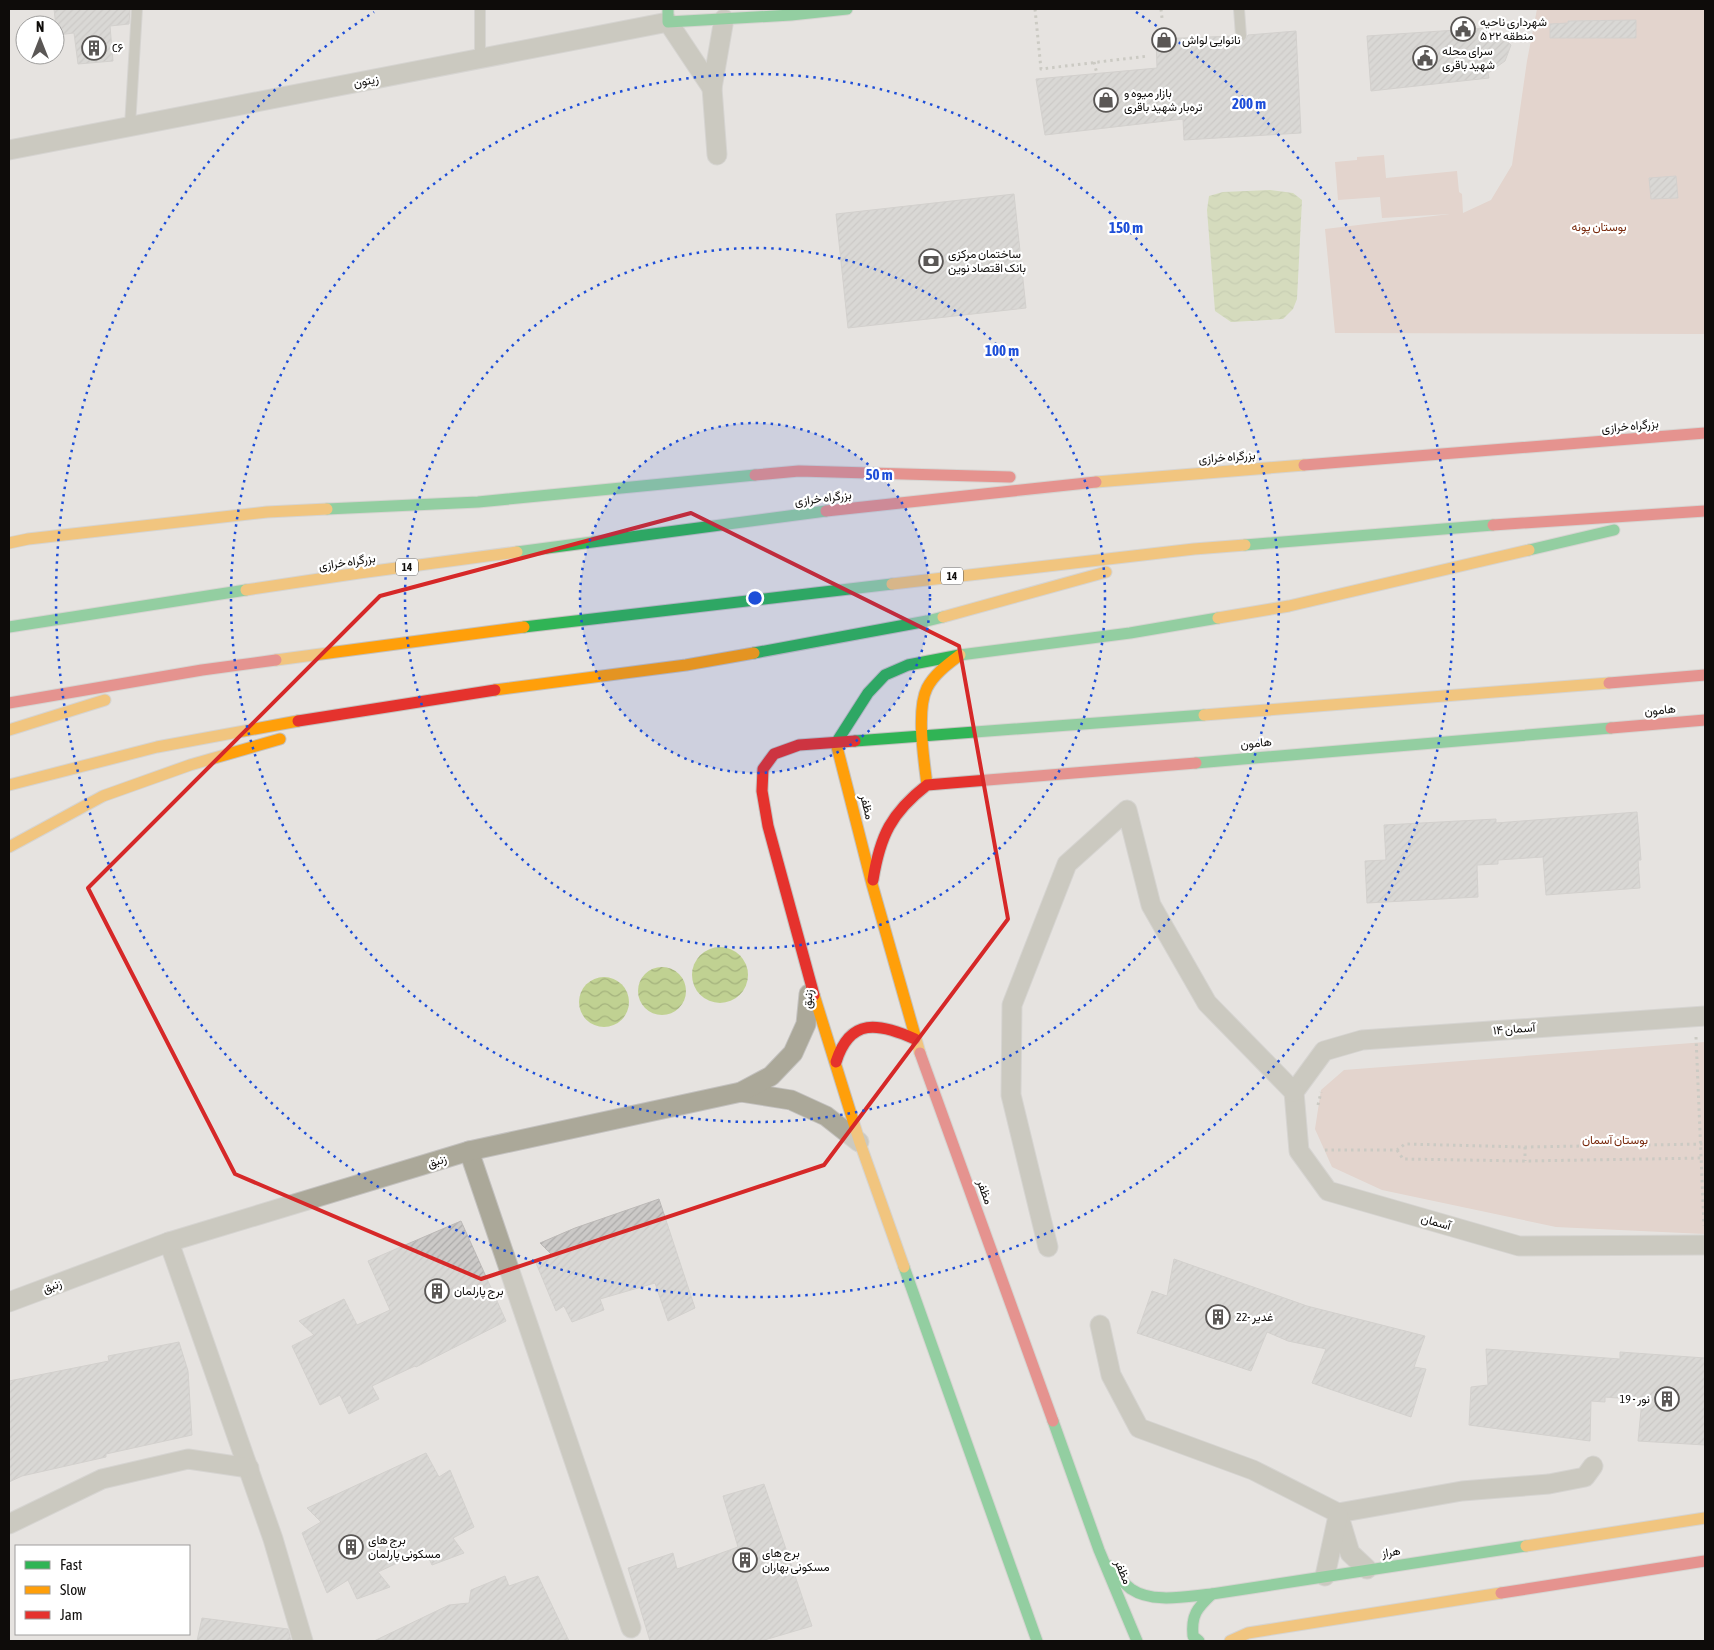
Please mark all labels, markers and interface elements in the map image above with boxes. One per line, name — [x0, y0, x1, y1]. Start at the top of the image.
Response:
north arrow — [15, 15, 65, 65]
place label: شهرداری ناحیه ۵ منطقه ۲۲ — [1480, 15, 1547, 43]
public building icon: شهرداری ناحیه ۵ منطقه ۲۲ — [1450, 16, 1476, 42]
text: N — [36, 19, 44, 35]
shop icon: نانوایی لواش — [1151, 27, 1177, 53]
place label: نانوایی لواش — [1182, 33, 1241, 48]
building icon: C۶ — [81, 35, 107, 61]
place label: C۶ — [112, 41, 123, 55]
place label: سرای محله شهید باقری — [1442, 44, 1495, 73]
public building icon: سرای محله شهید باقری — [1412, 45, 1438, 71]
street label: زیتون — [352, 72, 380, 91]
place label: بازار میوه و تره‌بار شهید باقری — [1124, 86, 1203, 115]
shop icon: بازار میوه و تره‌بار شهید باقری — [1093, 87, 1119, 113]
text: 200 m — [1232, 95, 1266, 112]
text: 150 m — [1109, 219, 1143, 236]
park label: بوستان پونه — [1571, 220, 1627, 235]
place label: ساختمان مرکزی بانک اقتصاد نوین — [948, 247, 1026, 276]
bank icon: ساختمان مرکزی بانک اقتصاد نوین — [918, 248, 944, 274]
text: 100 m — [985, 342, 1019, 359]
street label: بزرگراه خرازی — [1601, 417, 1659, 436]
street label: بزرگراه خرازی — [1198, 448, 1256, 467]
text: 50 m — [866, 466, 893, 483]
street label: بزرگراه خرازی — [794, 488, 852, 509]
street label: بزرگراه خرازی — [318, 551, 377, 574]
road number: 14 — [396, 558, 418, 576]
road number: 14 — [941, 568, 963, 584]
centre of rings — [746, 589, 764, 607]
street label: هامون — [1644, 702, 1676, 719]
street label: هامون — [1240, 735, 1272, 752]
street label: مظفر — [856, 792, 877, 821]
street label: زنبق — [800, 989, 817, 1009]
street label: آسمان ۱۴ — [1492, 1020, 1537, 1037]
park label: بوستان آسمان — [1582, 1133, 1648, 1148]
street label: زنبق — [426, 1151, 449, 1171]
street label: مظفر — [973, 1177, 996, 1207]
street label: آسمان — [1419, 1211, 1454, 1233]
street label: زنبق — [40, 1276, 64, 1297]
building icon: برج پارلمان — [424, 1278, 450, 1304]
place label: برج پارلمان — [454, 1284, 504, 1300]
building icon: 22- غدیر — [1205, 1304, 1231, 1330]
place label: 22- غدیر — [1236, 1310, 1273, 1325]
building icon: 19 - نور — [1654, 1386, 1680, 1412]
place label: 19 - نور — [1620, 1392, 1650, 1407]
place label: برج های مسکونی پارلمان — [368, 1533, 441, 1562]
building icon: برج های مسکونی پارلمان — [338, 1534, 364, 1560]
street label: هراز — [1380, 1544, 1402, 1562]
legend — [15, 1545, 190, 1635]
place label: برج های مسکونی بهاران — [762, 1546, 830, 1575]
building icon: برج های مسکونی بهاران — [732, 1547, 758, 1573]
text: Fast — [60, 1556, 82, 1573]
street label: مظفر — [1110, 1557, 1134, 1587]
text: Slow — [60, 1581, 86, 1598]
text: Jam — [60, 1606, 83, 1623]

